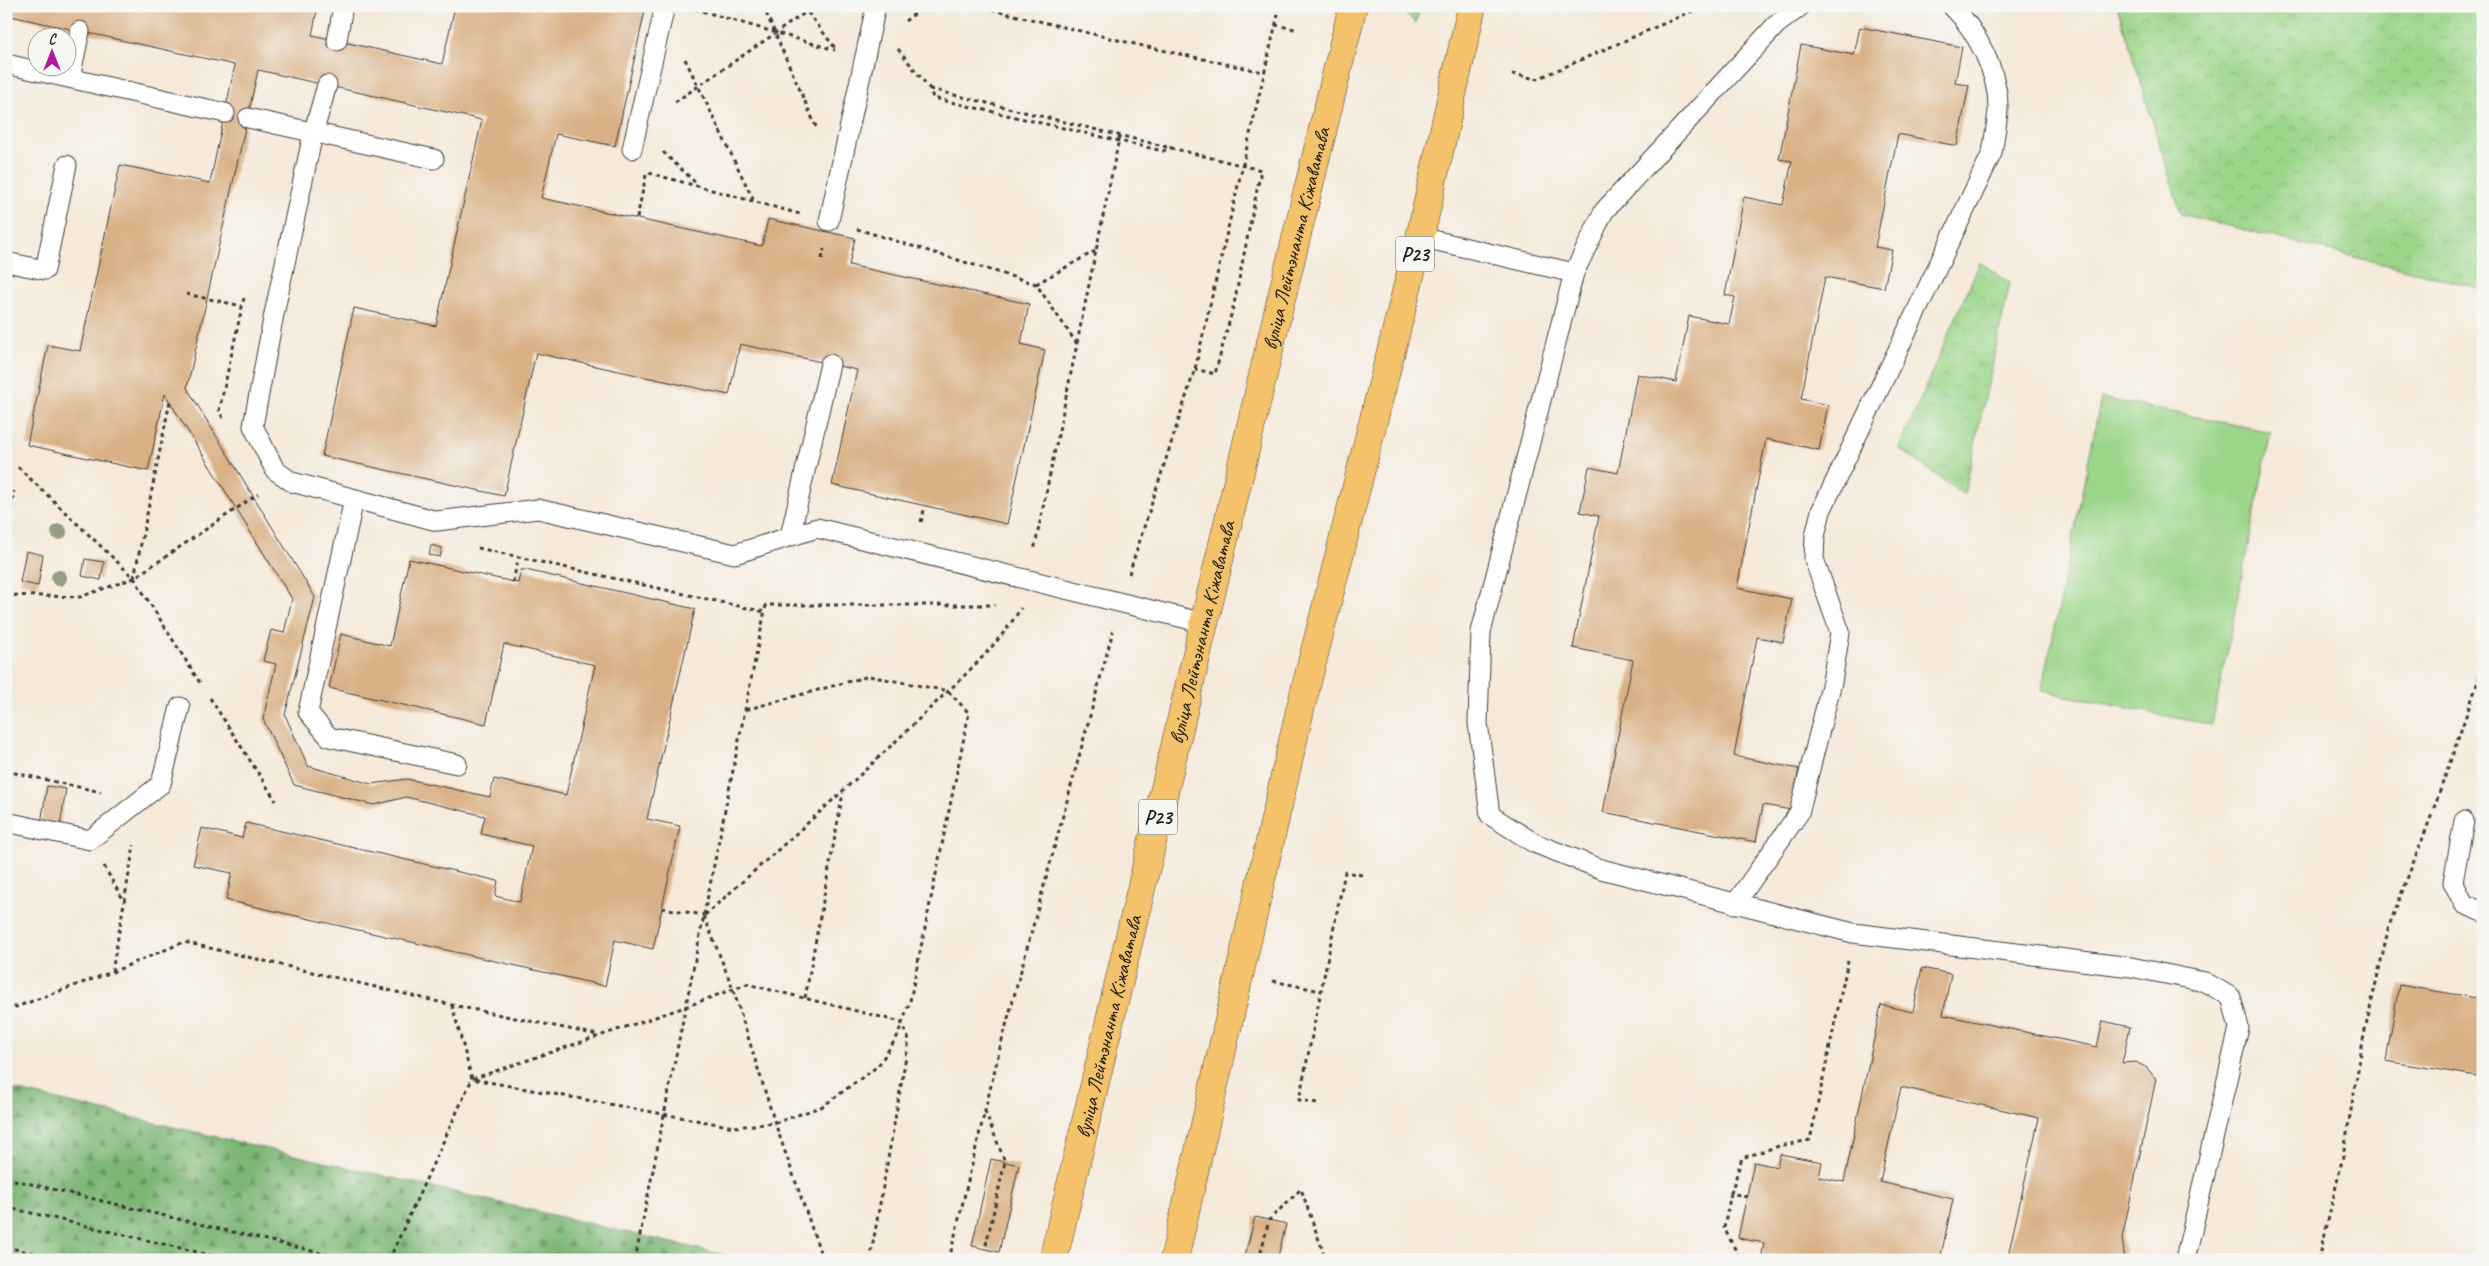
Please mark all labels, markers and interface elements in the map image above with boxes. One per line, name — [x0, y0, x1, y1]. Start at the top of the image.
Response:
north arrow — [28, 28, 78, 78]
text: С — [49, 31, 58, 48]
street label: вуліца Лейтэнанта Кіжаватава — [1256, 123, 1336, 352]
road number: Р23 — [1396, 236, 1434, 272]
street label: вуліца Лейтэнанта Кіжаватава — [1163, 517, 1241, 746]
road number: Р23 — [1139, 800, 1177, 834]
street label: вуліца Лейтэнанта Кіжаватава — [1069, 911, 1148, 1140]

